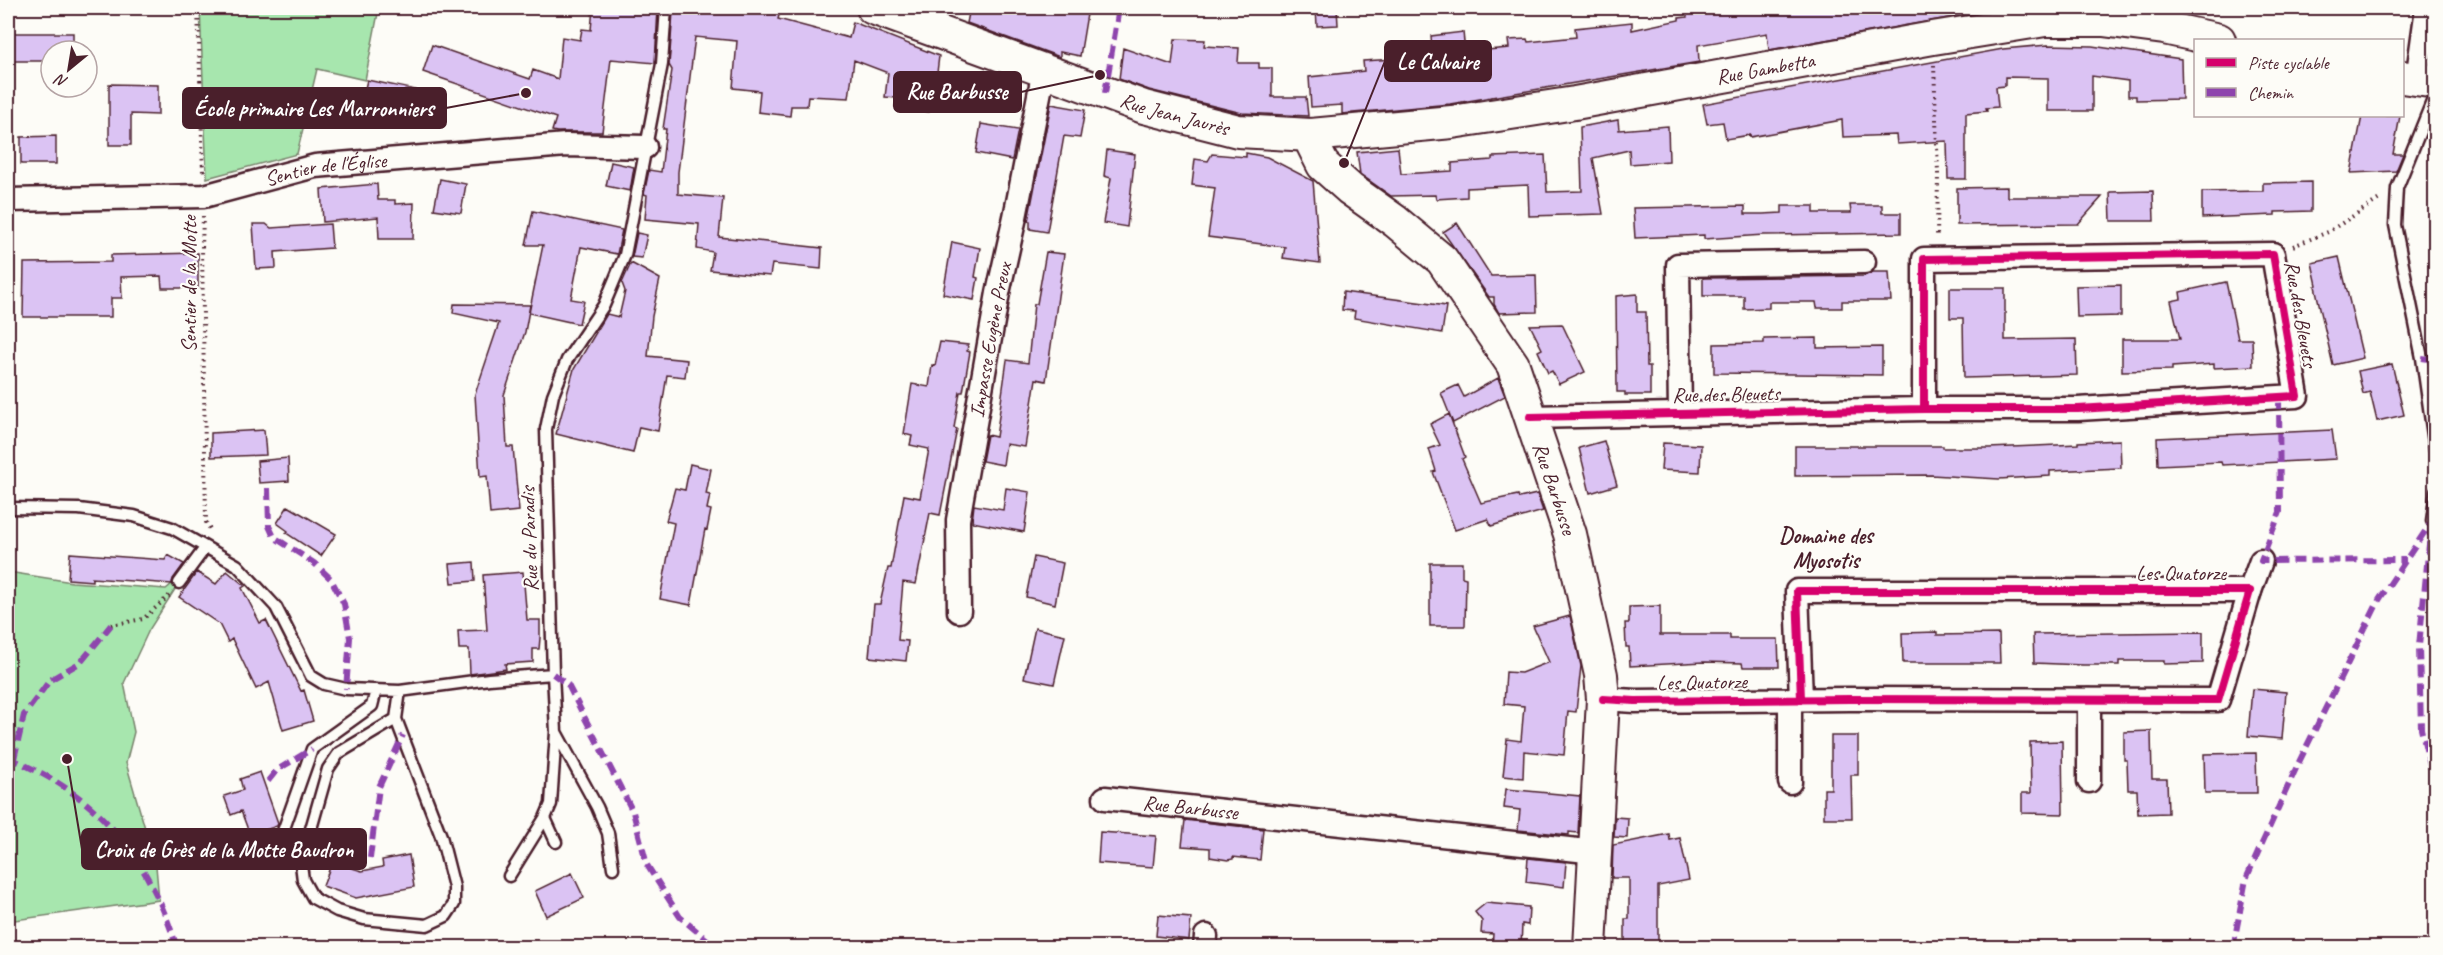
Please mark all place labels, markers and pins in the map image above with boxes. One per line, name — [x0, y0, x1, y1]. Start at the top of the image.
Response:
callout: Le Calvaire — [1385, 41, 1491, 81]
callout: Rue Barbusse — [894, 72, 1021, 112]
callout: École primaire Les Marronniers — [183, 88, 446, 128]
callout: Croix de Grès de la Motte Baudron — [82, 829, 366, 869]

